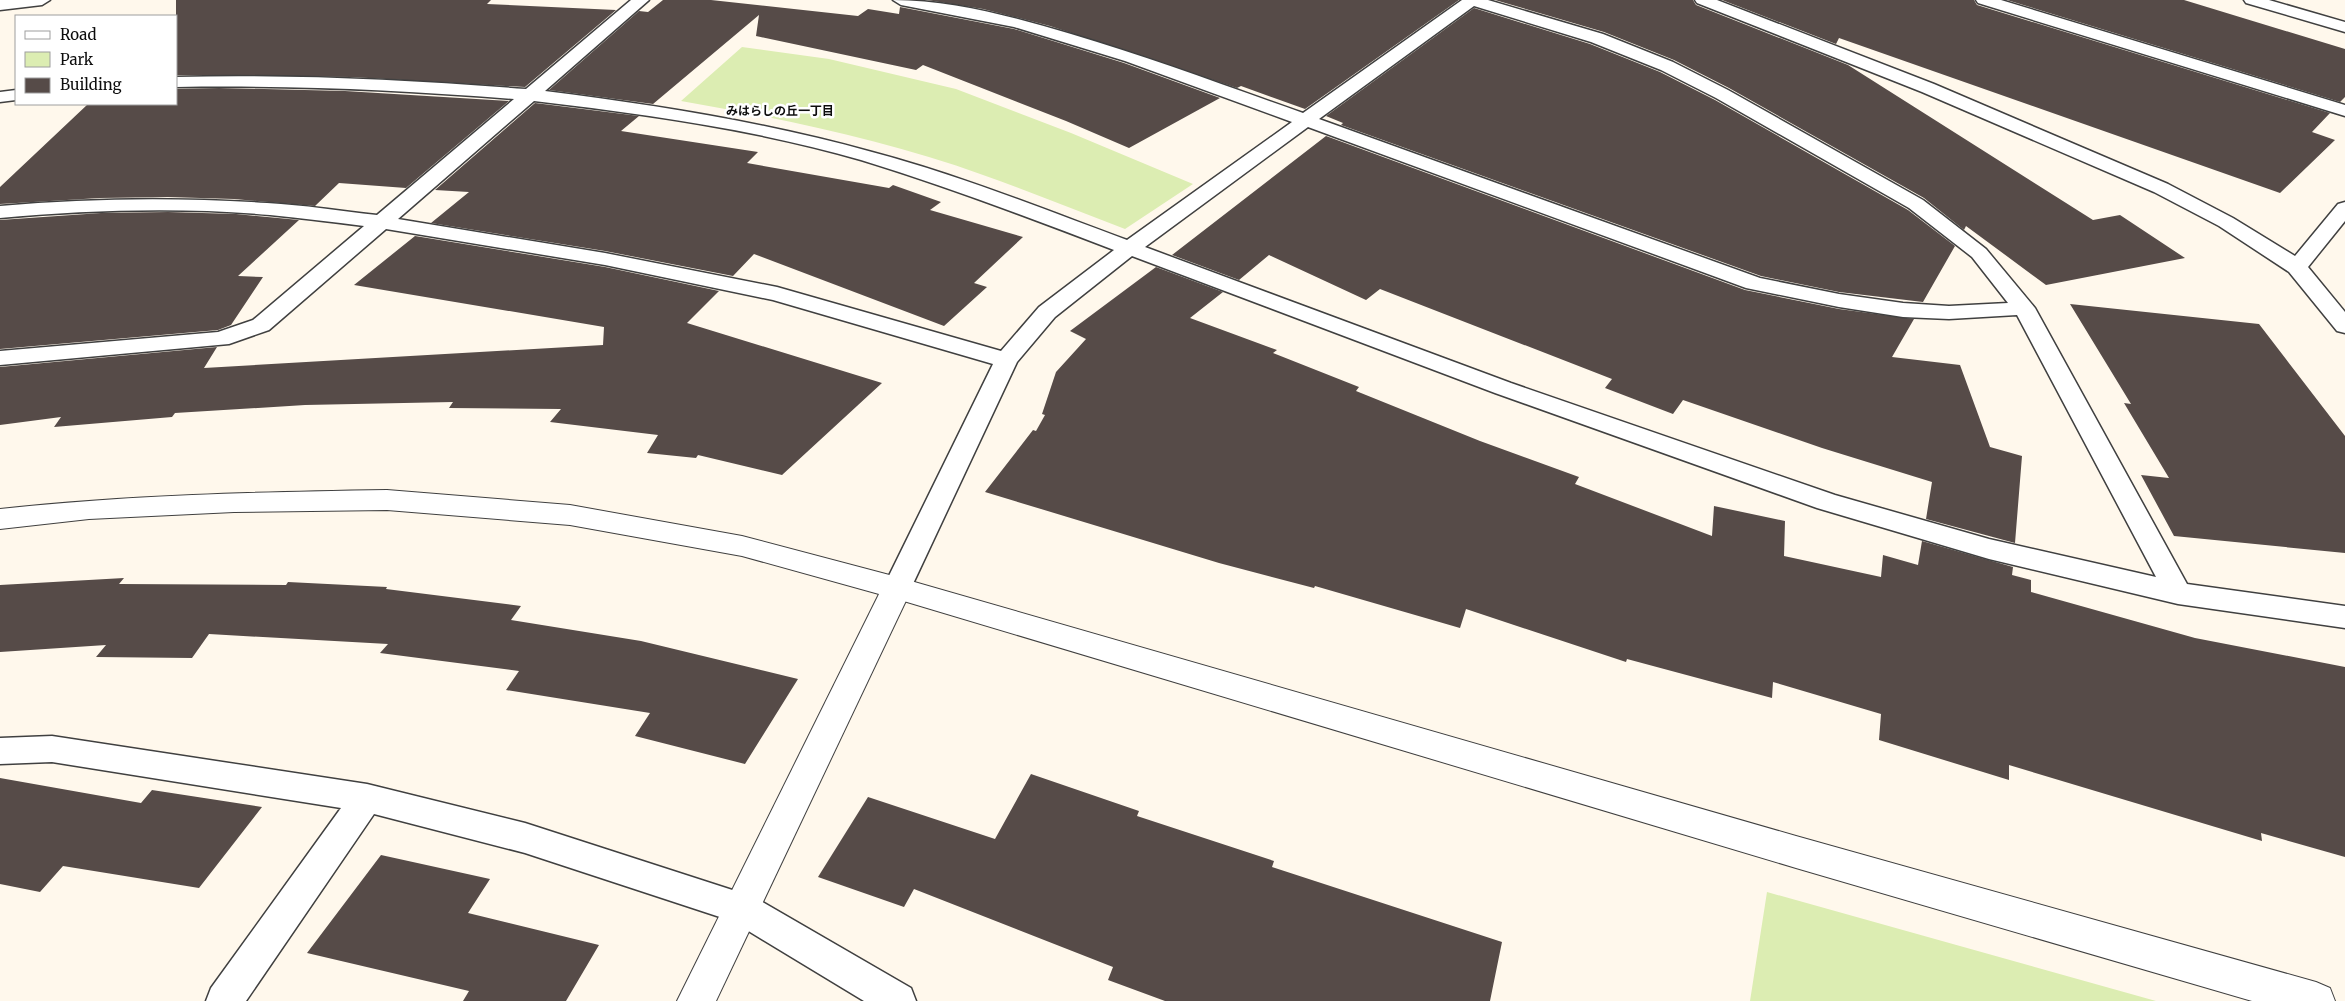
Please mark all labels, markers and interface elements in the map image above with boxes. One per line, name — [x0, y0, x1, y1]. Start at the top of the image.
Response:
legend — [15, 15, 178, 105]
text: Road — [60, 25, 96, 44]
text: Park — [60, 50, 94, 69]
text: Building — [60, 75, 122, 94]
district label: みはらしの丘一丁目 — [726, 103, 834, 118]

